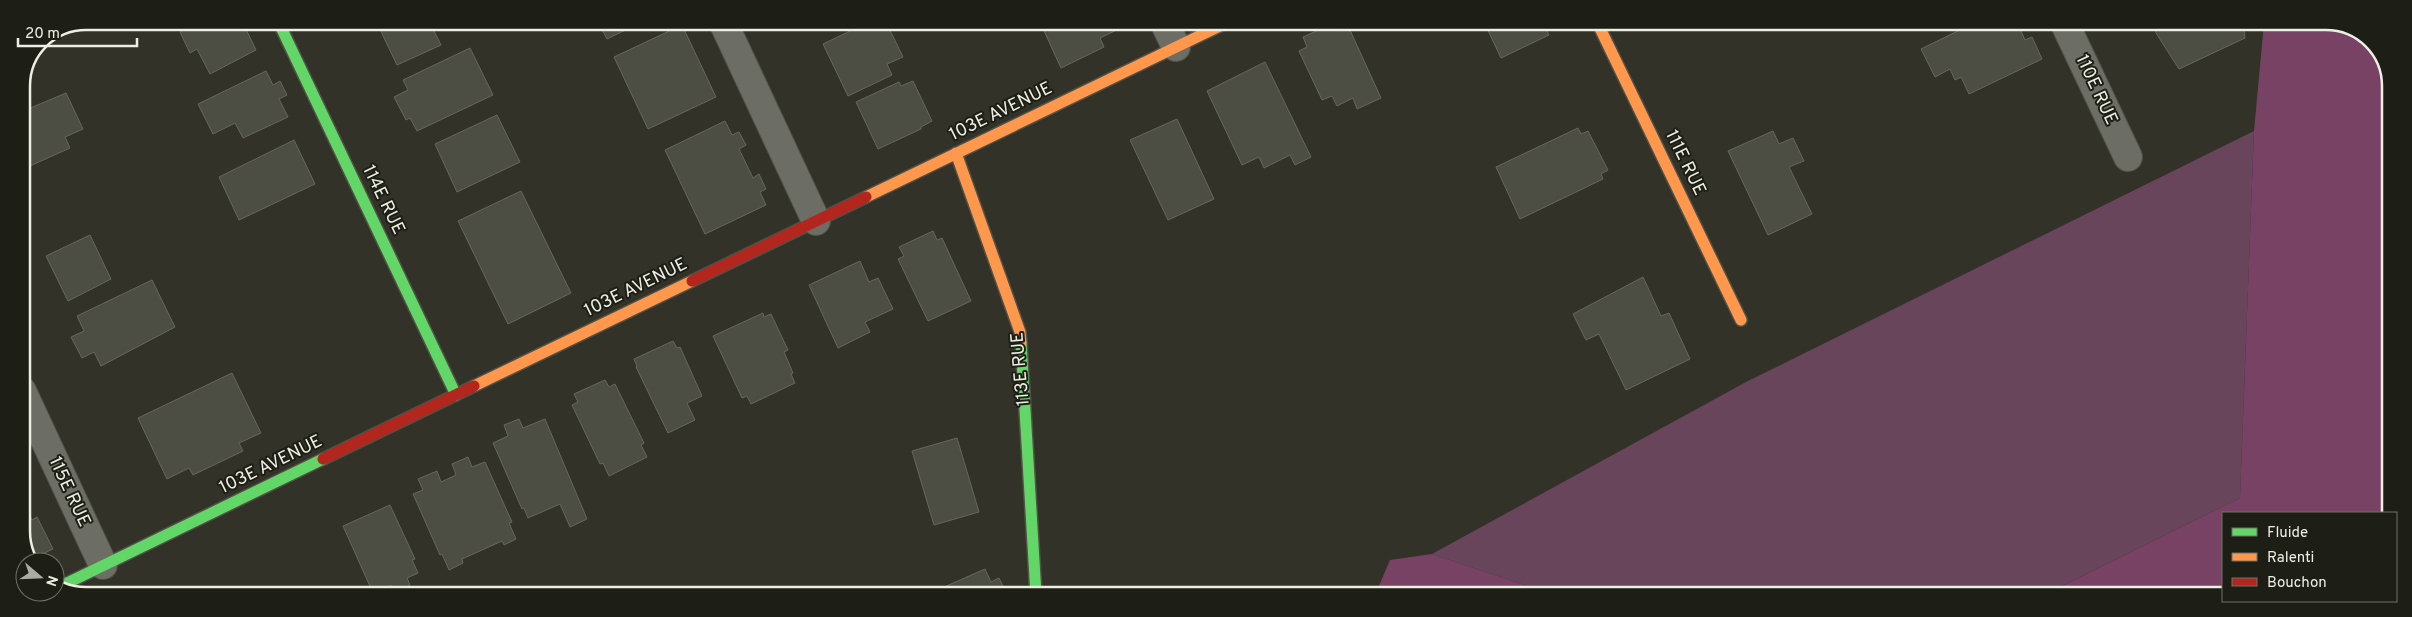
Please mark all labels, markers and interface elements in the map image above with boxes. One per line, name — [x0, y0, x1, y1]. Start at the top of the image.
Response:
scale bar — [18, 15, 136, 47]
text: 20 m — [25, 25, 60, 44]
street label: 110E RUE — [2070, 51, 2122, 129]
street label: 103E AVENUE — [946, 77, 1056, 147]
street label: 111E RUE — [1659, 126, 1711, 200]
street label: 114E RUE — [356, 162, 410, 238]
street label: 103E AVENUE — [581, 253, 691, 323]
street label: 113E RUE — [1006, 331, 1036, 407]
street label: 103E AVENUE — [216, 430, 326, 500]
street label: 115E RUE — [43, 453, 95, 531]
legend — [2222, 512, 2397, 602]
text: Fluide — [2267, 524, 2308, 543]
text: Ralenti — [2267, 549, 2314, 568]
north arrow — [15, 552, 65, 602]
text: N — [41, 573, 61, 588]
text: Bouchon — [2267, 574, 2327, 593]

